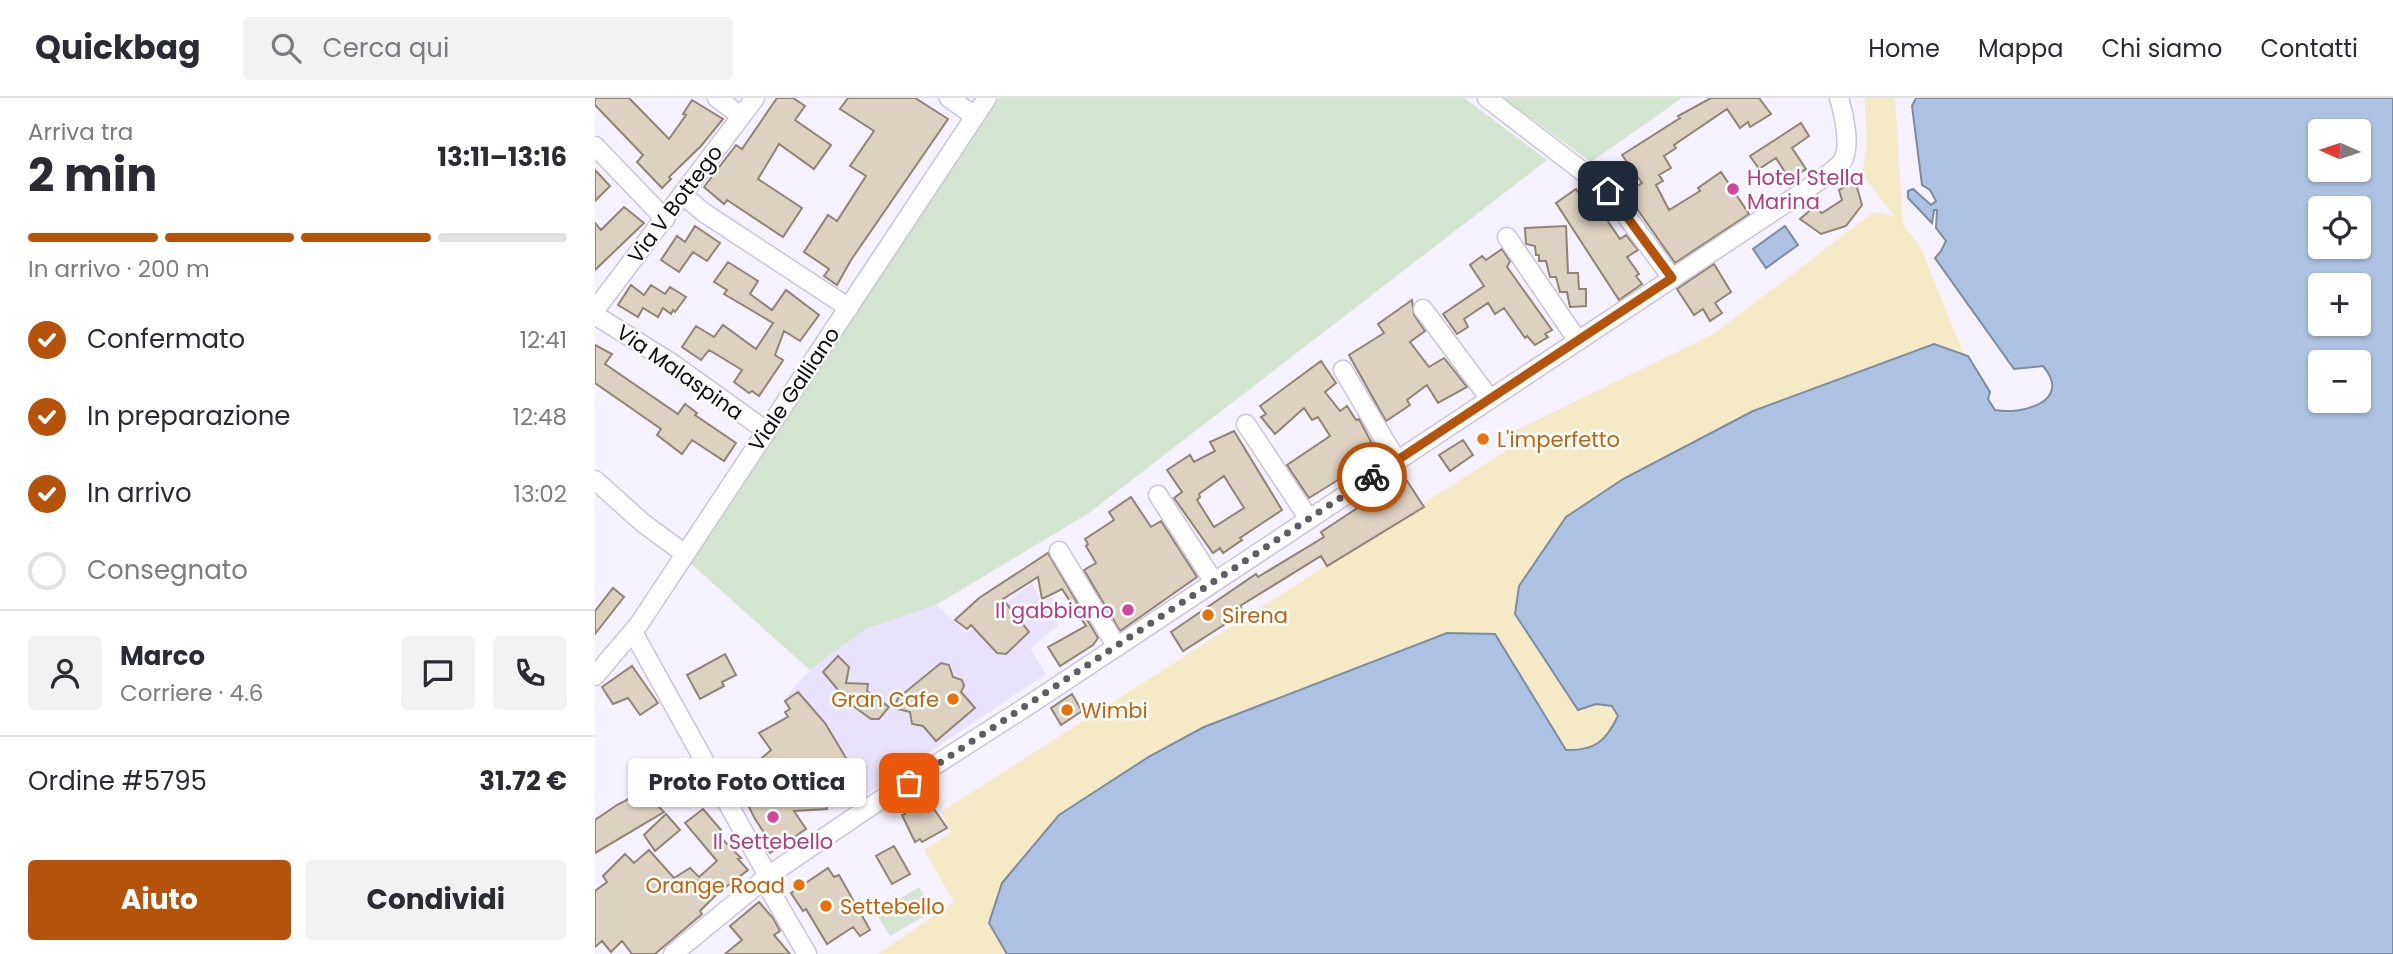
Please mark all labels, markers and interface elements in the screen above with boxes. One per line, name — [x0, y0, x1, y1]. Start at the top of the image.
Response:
search box — [243, 17, 733, 80]
text: Quickbag — [35, 24, 201, 71]
icon: search — [267, 29, 305, 67]
text: Cerca qui — [323, 30, 449, 66]
text: Home — [1868, 32, 1940, 65]
text: Mappa — [1978, 32, 2063, 65]
text: Chi siamo — [2101, 32, 2222, 65]
text: Contatti — [2260, 32, 2358, 65]
text: Arriva tra — [28, 116, 133, 148]
north arrow — [2308, 119, 2371, 182]
map controls — [2308, 119, 2371, 413]
text: 13:11–13:16 — [437, 139, 567, 175]
street label: Via V Bottego — [621, 139, 729, 269]
text: 2 min — [28, 143, 157, 207]
pin — [1578, 161, 1638, 221]
place label: Hotel Stella Marina — [1747, 163, 1864, 216]
icon: home — [1589, 172, 1627, 210]
marker: Hotel Stella Marina — [1725, 181, 1741, 197]
button: locate — [2308, 196, 2371, 259]
text: In arrivo · 200 m — [28, 253, 210, 285]
button: + — [2308, 273, 2371, 336]
street label: Via Malaspina — [611, 317, 749, 427]
icon: check — [28, 321, 66, 359]
text: Confermato — [87, 321, 245, 357]
street label: Viale Galliano — [742, 321, 846, 457]
text: 12:41 — [520, 324, 567, 356]
button: − — [2308, 350, 2371, 413]
icon: check — [28, 398, 66, 436]
text: In preparazione — [87, 398, 290, 434]
text: 12:48 — [513, 401, 567, 433]
place label: L'imperfetto — [1497, 425, 1620, 454]
marker: L'imperfetto — [1475, 431, 1491, 447]
courier — [1337, 442, 1407, 512]
icon: bike — [1353, 458, 1391, 496]
icon: check — [28, 475, 66, 513]
text: In arrivo — [87, 475, 192, 511]
text: 13:02 — [514, 478, 567, 510]
text: Consegnato — [87, 552, 248, 588]
place label: Il gabbiano — [995, 596, 1114, 625]
place label: Sirena — [1222, 601, 1288, 630]
marker: Il gabbiano — [1120, 602, 1136, 618]
marker: Sirena — [1200, 607, 1216, 623]
button: person — [28, 636, 102, 710]
button: chat — [401, 636, 475, 710]
button: phone — [493, 636, 567, 710]
text: Marco — [120, 638, 205, 674]
text: Corriere · 4.6 — [120, 677, 263, 709]
place label: Gran Cafe — [831, 685, 939, 714]
marker: Gran Cafe — [945, 691, 961, 707]
place label: Wimbi — [1081, 696, 1148, 725]
marker: Wimbi — [1059, 702, 1075, 718]
pin — [879, 753, 939, 813]
callout: Proto Foto Ottica — [629, 758, 867, 808]
text: Ordine #5795 — [28, 763, 207, 799]
text: 31.72 € — [479, 763, 567, 799]
icon: bag — [890, 764, 928, 802]
text: Proto Foto Ottica — [649, 766, 845, 798]
marker: Il Settebello — [765, 809, 781, 825]
place label: Il Settebello — [713, 827, 833, 856]
button: Aiuto — [28, 860, 291, 940]
button: Condividi — [305, 860, 567, 940]
place label: Orange Road — [646, 871, 785, 900]
marker: Orange Road — [791, 877, 807, 893]
place label: Settebello — [840, 892, 945, 921]
marker: Settebello — [818, 898, 834, 914]

